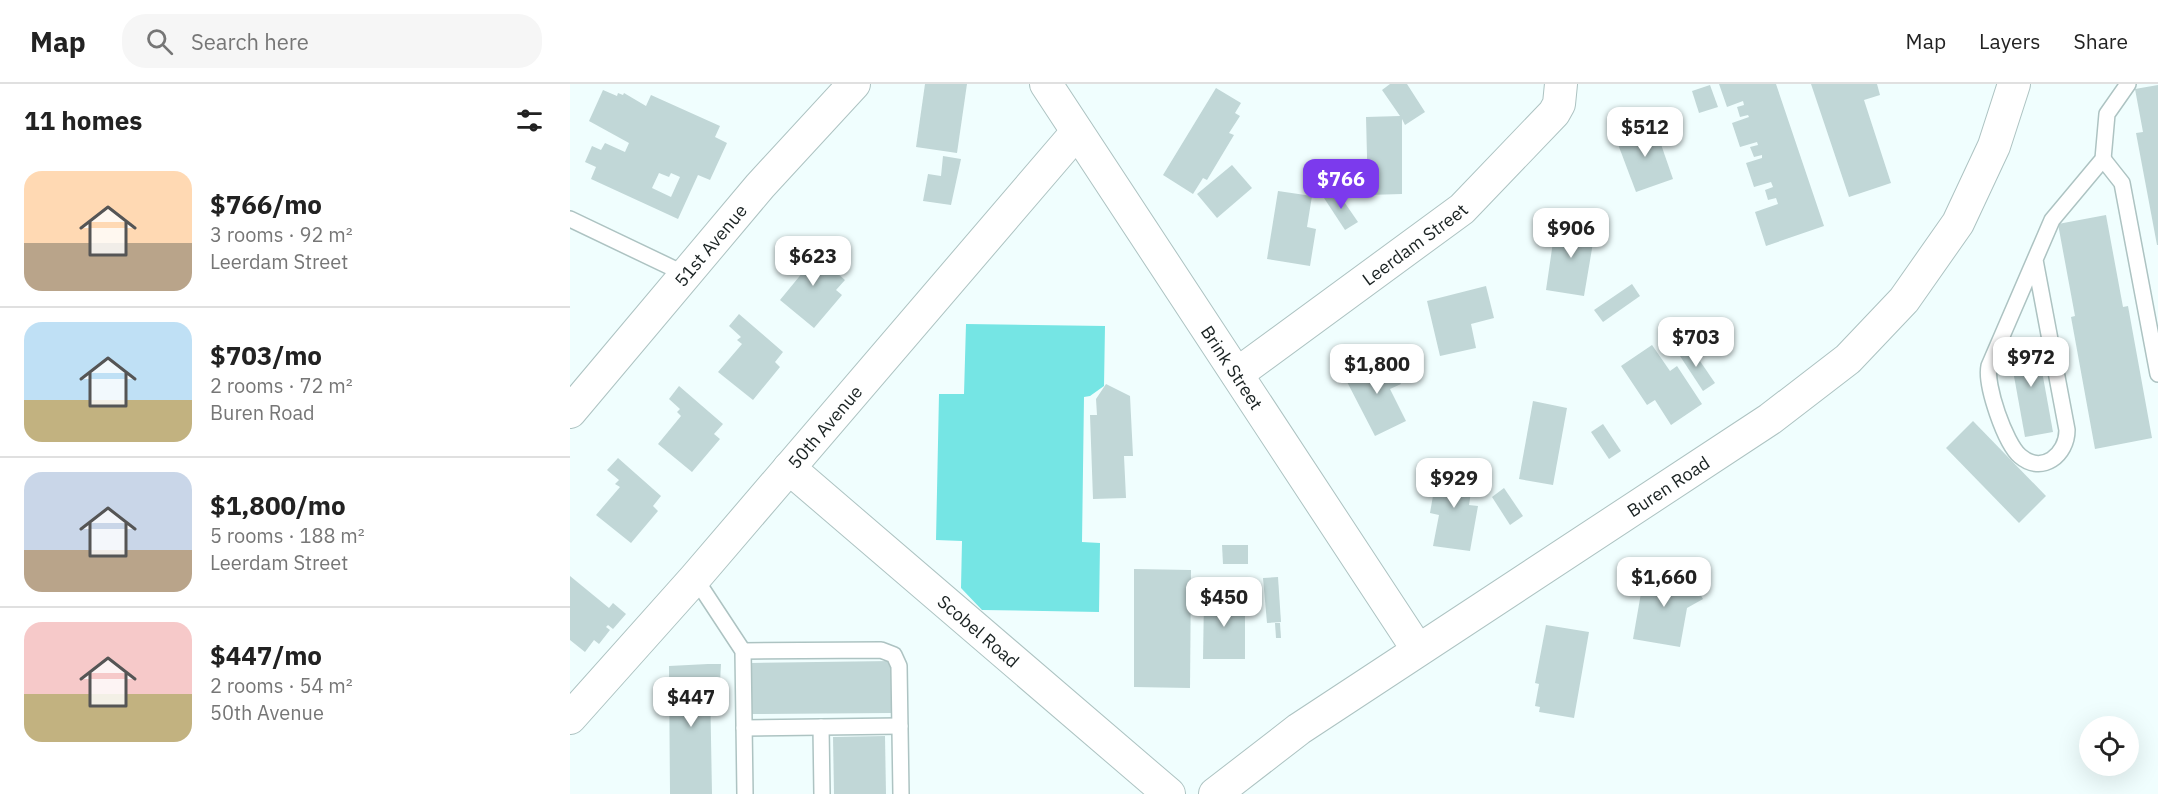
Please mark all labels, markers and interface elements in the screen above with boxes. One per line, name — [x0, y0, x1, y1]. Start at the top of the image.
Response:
search box — [122, 14, 542, 68]
text: Map — [30, 23, 86, 60]
icon: search — [143, 25, 176, 58]
text: Search here — [191, 27, 309, 56]
text: Map — [1906, 27, 1946, 55]
text: Layers — [1979, 27, 2041, 55]
text: Share — [2074, 27, 2128, 55]
text: 11 homes — [24, 103, 142, 137]
icon: filters — [513, 104, 546, 137]
pin: $512 — [1609, 107, 1681, 158]
text: $512 — [1621, 113, 1669, 140]
pin: $766 — [1305, 159, 1377, 210]
text: $766 — [1317, 165, 1365, 192]
text: $766/mo — [210, 187, 322, 221]
icon: home — [72, 195, 144, 267]
street label: 51st Avenue — [669, 199, 752, 291]
street label: Leerdam Street — [1357, 199, 1473, 290]
pin: $906 — [1535, 208, 1607, 259]
text: $906 — [1547, 214, 1595, 241]
text: 3 rooms · 92 m² — [210, 221, 353, 248]
pin: $623 — [777, 236, 849, 287]
text: $623 — [789, 242, 837, 269]
text: Leerdam Street — [210, 248, 348, 275]
pin: $703 — [1660, 317, 1732, 368]
street label: Brink Street — [1196, 321, 1268, 414]
text: $703 — [1672, 323, 1720, 350]
pin: $972 — [1995, 337, 2067, 388]
text: $703/mo — [210, 338, 322, 372]
text: $972 — [2007, 343, 2055, 370]
pin: $1,800 — [1328, 344, 1426, 395]
icon: home — [72, 346, 144, 418]
text: $1,800 — [1344, 350, 1410, 377]
text: 2 rooms · 72 m² — [210, 372, 353, 399]
street label: 50th Avenue — [783, 380, 867, 473]
text: Buren Road — [210, 399, 315, 426]
street label: Buren Road — [1622, 451, 1714, 522]
pin: $929 — [1418, 458, 1490, 509]
text: $929 — [1430, 464, 1478, 491]
text: $1,800/mo — [210, 488, 346, 522]
icon: home — [72, 496, 144, 568]
text: 5 rooms · 188 m² — [210, 522, 365, 549]
text: Leerdam Street — [210, 549, 348, 576]
pin: $1,660 — [1615, 557, 1713, 608]
text: $1,660 — [1631, 563, 1697, 590]
pin: $450 — [1188, 577, 1260, 628]
text: $450 — [1200, 583, 1248, 610]
street label: Scobel Road — [933, 589, 1024, 672]
text: $447/mo — [210, 638, 322, 672]
icon: home — [72, 646, 144, 718]
text: 2 rooms · 54 m² — [210, 672, 353, 699]
pin: $447 — [655, 677, 727, 728]
text: $447 — [667, 683, 715, 710]
text: 50th Avenue — [210, 699, 324, 726]
map controls — [2079, 716, 2139, 776]
button: locate — [2079, 716, 2139, 776]

